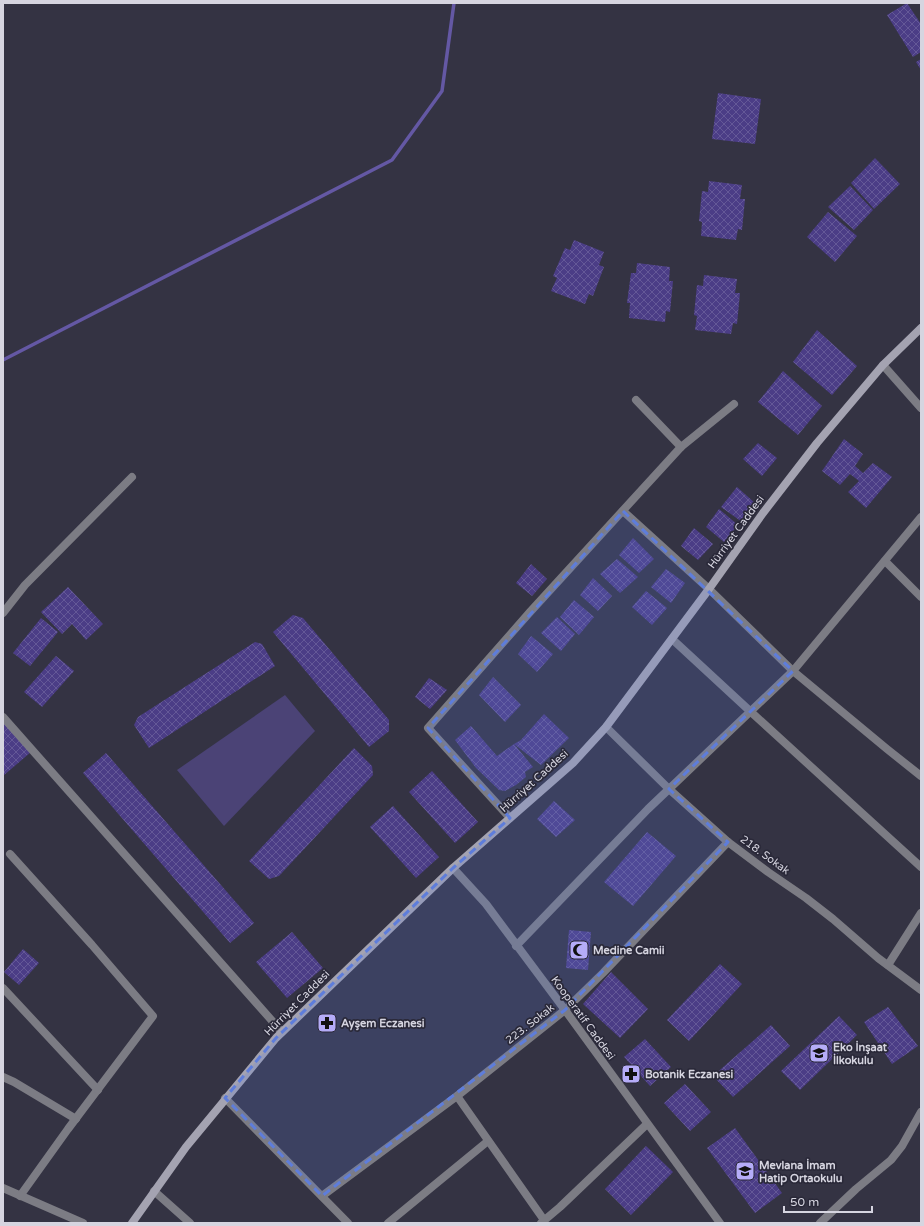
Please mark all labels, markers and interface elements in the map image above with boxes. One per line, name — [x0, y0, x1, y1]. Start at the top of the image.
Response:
street label: Hürriyet Caddesi — [705, 493, 767, 571]
street label: Hürriyet Caddesi — [497, 747, 571, 815]
street label: 218. Sokak — [738, 833, 792, 877]
mosque icon: Medine Camii — [568, 939, 590, 961]
place label: Medine Camii — [593, 944, 665, 957]
street label: Hürriyet Caddesi — [262, 968, 332, 1038]
street label: Kooperatif Caddesi — [548, 974, 618, 1062]
street label: 223. Sokak — [503, 1001, 557, 1047]
pharmacy icon: Ayşem Eczanesi — [316, 1012, 338, 1034]
place label: Ayşem Eczanesi — [341, 1017, 425, 1031]
place label: Eko İnşaat İlkokulu — [833, 1040, 888, 1067]
school or university icon: Eko İnşaat İlkokulu — [808, 1042, 830, 1064]
pharmacy icon: Botanik Eczanesi — [620, 1063, 642, 1085]
place label: Botanik Eczanesi — [645, 1068, 733, 1081]
place label: Mevlana İmam Hatip Ortaokulu — [759, 1158, 843, 1186]
school or university icon: Mevlana İmam Hatip Ortaokulu — [734, 1160, 756, 1182]
scale bar — [784, 1188, 872, 1214]
text: 50 m — [790, 1195, 819, 1209]

